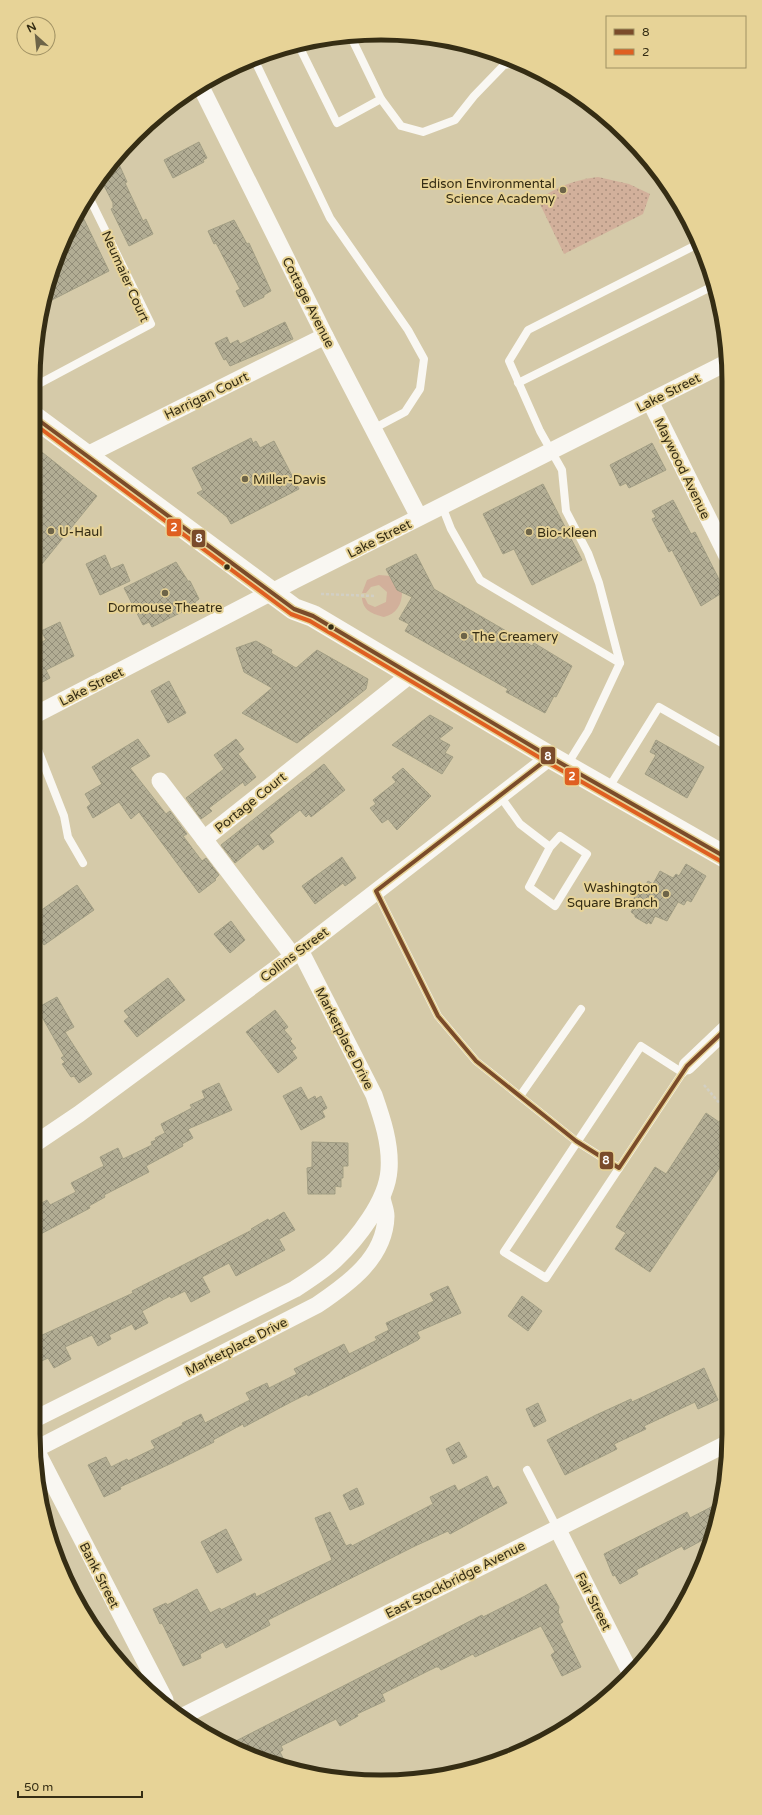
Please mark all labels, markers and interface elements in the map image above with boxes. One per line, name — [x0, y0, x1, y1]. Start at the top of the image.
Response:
north arrow — [16, 16, 56, 56]
legend — [606, 16, 746, 68]
text: N — [25, 20, 39, 35]
text: 8 — [642, 25, 650, 39]
text: 2 — [642, 45, 650, 59]
place label: Edison Environmental Science Academy — [421, 176, 555, 207]
marker: Edison Environmental Science Academy — [558, 185, 568, 195]
street label: Neumaier Court — [98, 228, 152, 325]
street label: Cottage Avenue — [278, 255, 338, 350]
street label: Harrigan Court — [162, 369, 251, 423]
street label: Lake Street — [634, 370, 703, 416]
street label: Maywood Avenue — [651, 415, 714, 522]
place label: Miller-Davis — [253, 472, 326, 488]
marker: Miller-Davis — [240, 474, 250, 484]
street label: Lake Street — [345, 516, 414, 562]
line badge: 2 — [166, 518, 182, 537]
text: 2 — [171, 521, 178, 534]
place label: U-Haul — [59, 524, 102, 540]
place label: Bio-Kleen — [537, 525, 597, 541]
marker: U-Haul — [46, 526, 56, 536]
marker: Bio-Kleen — [524, 527, 534, 537]
line badge: 8 — [191, 529, 206, 548]
text: 8 — [196, 532, 203, 545]
unlabelled marker — [222, 562, 232, 572]
marker: Dormouse Theatre — [160, 588, 170, 598]
place label: Dormouse Theatre — [108, 600, 222, 616]
unlabelled marker — [326, 622, 336, 632]
place label: The Creamery — [472, 629, 558, 645]
marker: The Creamery — [459, 631, 469, 641]
street label: Lake Street — [57, 664, 126, 710]
line badge: 8 — [540, 746, 556, 765]
text: 8 — [545, 750, 552, 763]
line badge: 2 — [564, 767, 580, 786]
street label: Portage Court — [212, 769, 290, 836]
text: 2 — [569, 770, 576, 783]
place label: Washington Square Branch — [567, 880, 658, 911]
marker: Washington Square Branch — [661, 889, 671, 899]
street label: Collins Street — [257, 924, 332, 986]
street label: Marketplace Drive — [311, 985, 377, 1092]
line badge: 8 — [599, 1151, 614, 1170]
text: 8 — [603, 1154, 610, 1167]
street label: Marketplace Drive — [183, 1314, 290, 1380]
street label: East Stockbridge Avenue — [383, 1538, 528, 1622]
street label: Bank Street — [76, 1540, 123, 1611]
street label: Fair Street — [572, 1570, 615, 1633]
scale bar — [18, 1773, 142, 1799]
text: 50 m — [24, 1780, 53, 1794]

